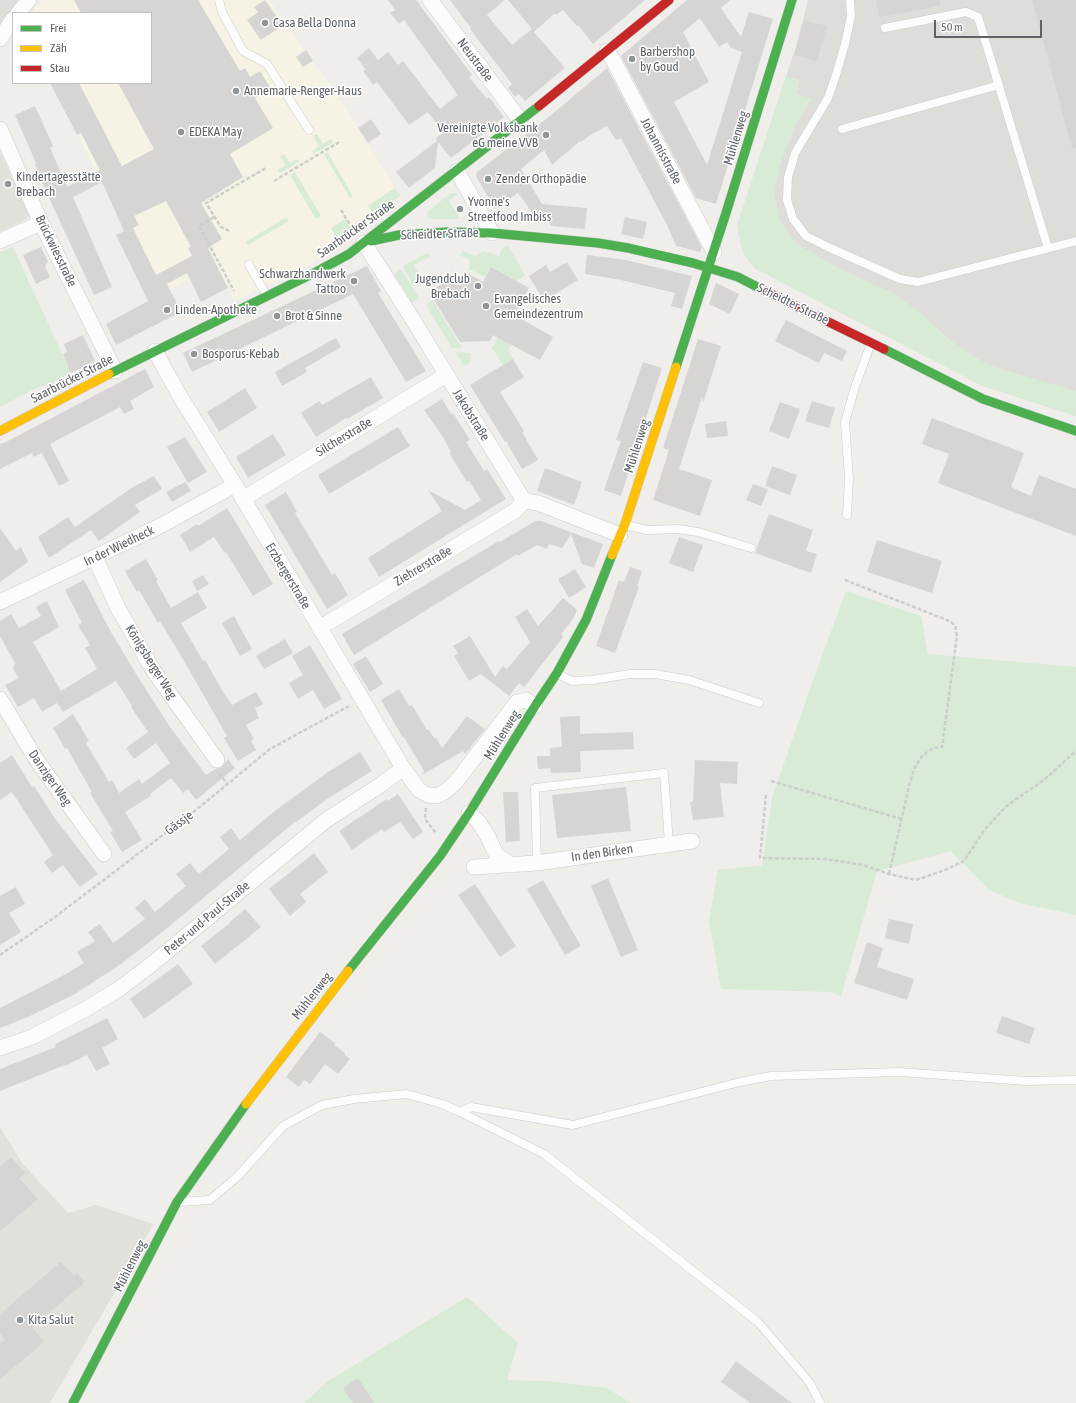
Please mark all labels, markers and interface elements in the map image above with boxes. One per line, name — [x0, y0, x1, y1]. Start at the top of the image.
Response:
legend — [12, 12, 152, 84]
scale bar — [936, 12, 1044, 38]
place label: Casa Bella Donna — [273, 15, 356, 31]
marker: Casa Bella Donna — [260, 18, 270, 28]
text: 50 m — [941, 20, 963, 34]
text: Frei — [50, 21, 66, 35]
street label: Neustraße — [454, 35, 496, 85]
text: Zäh — [50, 41, 67, 55]
place label: Barbershop by Goud — [640, 44, 695, 75]
marker: Barbershop by Goud — [627, 54, 637, 64]
text: Stau — [50, 61, 70, 75]
place label: Annemarie-Renger-Haus — [244, 83, 362, 99]
marker: Annemarie-Renger-Haus — [231, 86, 241, 96]
street label: Mühlenweg — [720, 109, 752, 167]
street label: Johannisstraße — [637, 115, 685, 187]
place label: Vereinigte Volksbank eG meine VVB — [437, 120, 538, 151]
place label: EDEKA May — [189, 124, 242, 140]
marker: EDEKA May — [176, 127, 186, 137]
marker: Vereinigte Volksbank eG meine VVB — [541, 130, 551, 140]
place label: Kindertagesstätte Brebach — [16, 169, 101, 200]
place label: Zender Orthopädie — [496, 171, 586, 187]
marker: Zender Orthopädie — [483, 174, 493, 184]
marker: Kindertagesstätte Brebach — [3, 179, 13, 189]
place label: Yvonne's Streetfood Imbiss — [468, 194, 551, 225]
street label: Saarbrücker Straße — [315, 197, 397, 261]
marker: Yvonne's Streetfood Imbiss — [455, 204, 465, 214]
street label: Brückwiesstraße — [32, 213, 80, 289]
street label: Scheidter Straße — [401, 225, 479, 243]
place label: Schwarzhandwerk Tattoo — [259, 266, 346, 297]
place label: Jugendclub Brebach — [415, 271, 470, 302]
marker: Schwarzhandwerk Tattoo — [349, 276, 359, 286]
street label: Scheidter Straße — [755, 280, 831, 328]
marker: Jugendclub Brebach — [473, 281, 483, 291]
place label: Evangelisches Gemeindezentrum — [494, 291, 583, 322]
marker: Evangelisches Gemeindezentrum — [481, 301, 491, 311]
place label: Linden-Apotheke — [175, 302, 257, 318]
marker: Linden-Apotheke — [162, 305, 172, 315]
place label: Brot & Sinne — [285, 308, 342, 324]
marker: Brot & Sinne — [272, 311, 282, 321]
place label: Bosporus-Kebab — [202, 346, 279, 362]
marker: Bosporus-Kebab — [189, 349, 199, 359]
street label: Saarbrücker Straße — [28, 352, 116, 406]
street label: Jakobstraße — [449, 386, 493, 444]
street label: Silcherstraße — [313, 414, 375, 460]
street label: Mühlenweg — [621, 417, 653, 475]
street label: In der Wiedheck — [81, 522, 157, 570]
street label: Erzbergerstraße — [262, 540, 314, 612]
street label: Ziehrerstraße — [391, 543, 455, 589]
street label: Königsberger Weg — [122, 622, 180, 702]
street label: Mühlenweg — [481, 707, 523, 763]
street label: Danziger Weg — [25, 747, 75, 809]
street label: Gässje — [162, 807, 196, 839]
street label: In den Birken — [570, 841, 634, 865]
street label: Peter-und-Paul-Straße — [161, 878, 253, 958]
street label: Mühlenweg — [289, 969, 335, 1023]
street label: Mühlenweg — [110, 1238, 150, 1294]
place label: Kita Salut — [28, 1312, 74, 1328]
marker: Kita Salut — [15, 1315, 25, 1325]

